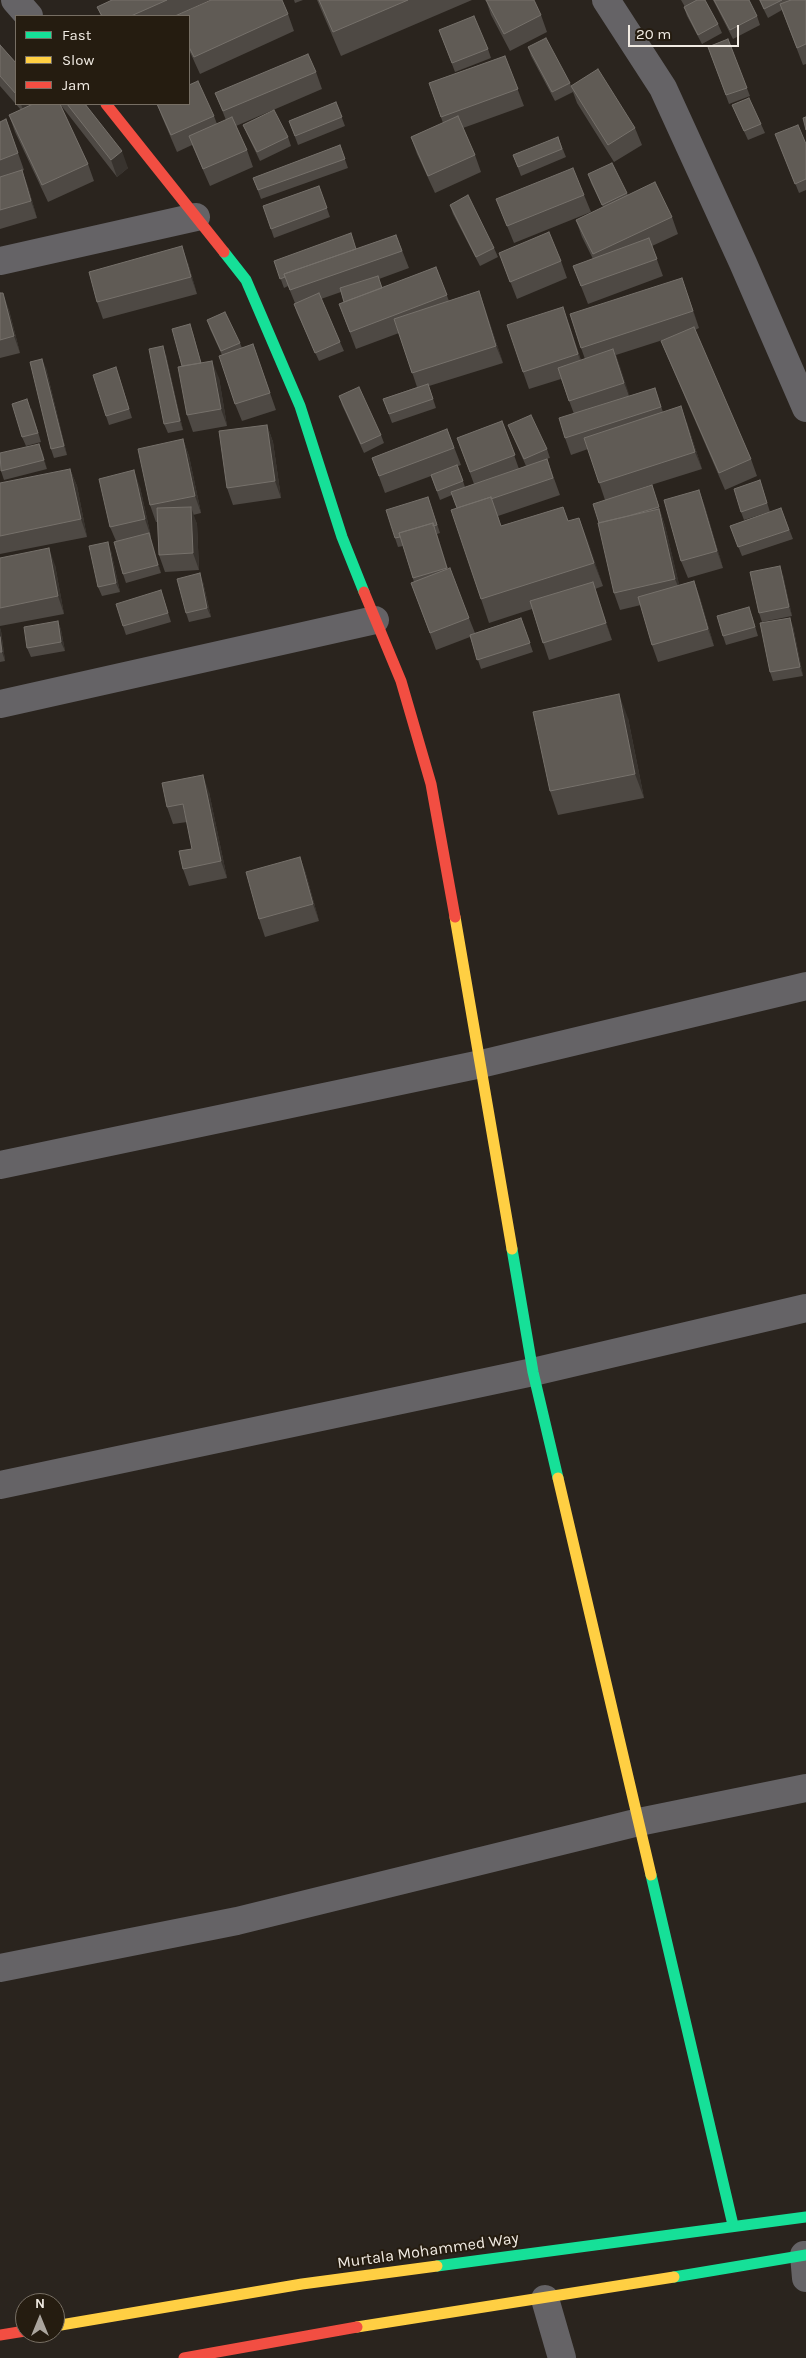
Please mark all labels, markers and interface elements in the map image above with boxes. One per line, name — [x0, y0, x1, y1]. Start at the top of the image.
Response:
legend — [15, 15, 190, 105]
scale bar — [631, 15, 742, 47]
text: 20 m — [636, 25, 671, 43]
text: Fast — [62, 26, 91, 44]
text: Slow — [62, 51, 94, 69]
text: Jam — [62, 76, 90, 94]
street label: Murtala Mohammed Way — [336, 2229, 520, 2273]
north arrow — [15, 2293, 65, 2343]
text: N — [35, 2295, 45, 2312]

